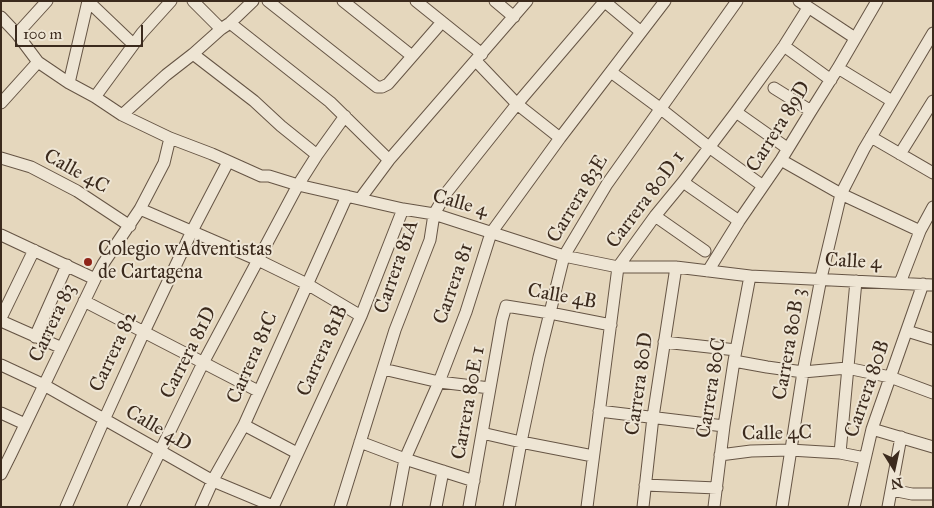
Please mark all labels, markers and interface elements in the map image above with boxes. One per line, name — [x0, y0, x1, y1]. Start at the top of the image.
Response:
scale bar — [18, 15, 145, 47]
text: 100 m — [23, 25, 62, 43]
street label: Carrera 89D — [742, 77, 816, 177]
street label: Calle 4C — [39, 144, 113, 200]
street label: Carrera 80D 1 — [602, 147, 690, 253]
street label: Carrera 83E — [542, 151, 614, 247]
street label: Calle 4 — [429, 185, 491, 223]
street label: Carrera 81A — [370, 217, 424, 317]
place label: Colegio wAdventistas de Cartagena — [98, 238, 272, 285]
street label: Carrera 81 — [429, 240, 479, 328]
street label: Calle 4 — [824, 249, 882, 275]
marker: Colegio wAdventistas de Cartagena — [82, 256, 94, 268]
street label: Calle 4B — [526, 279, 598, 315]
street label: Carrera 83 — [24, 280, 82, 366]
street label: Carrera 80B 3 — [768, 286, 812, 402]
street label: Carrera 81B — [292, 302, 354, 400]
street label: Carrera 81D — [156, 303, 222, 403]
street label: Carrera 82 — [85, 308, 143, 396]
street label: Carrera 81C — [222, 308, 284, 408]
street label: Carrera 80D — [621, 331, 659, 437]
street label: Carrera 80C — [692, 336, 732, 440]
street label: Carrera 80B — [840, 337, 896, 441]
street label: Carrera 80E 1 — [447, 345, 491, 461]
street label: Calle 4D — [121, 401, 195, 457]
street label: Calle 4C — [742, 421, 812, 447]
north arrow — [869, 443, 919, 493]
text: N — [889, 474, 904, 493]

